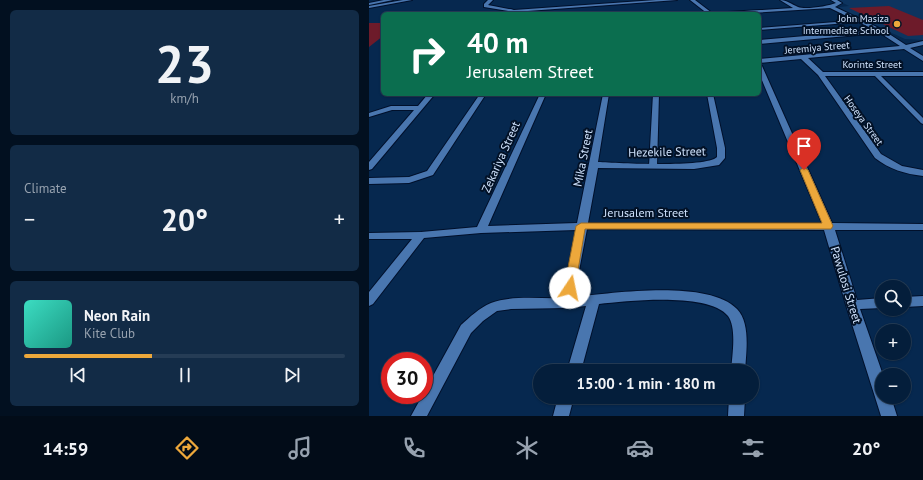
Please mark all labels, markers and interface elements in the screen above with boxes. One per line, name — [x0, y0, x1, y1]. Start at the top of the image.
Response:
place label: John Masiza Intermediate School — [803, 12, 889, 37]
marker: John Masiza Intermediate School — [892, 19, 902, 29]
text: 40 m — [467, 24, 528, 61]
icon: right — [401, 28, 453, 80]
text: 23 — [155, 30, 214, 97]
street label: Jeremiya Street — [783, 38, 851, 57]
street label: Korinte Street — [842, 58, 902, 71]
text: Jerusalem Street — [467, 60, 594, 83]
text: km/h — [170, 90, 199, 107]
street label: Hoseya Street — [841, 93, 887, 148]
street label: Zekariya Street — [478, 119, 523, 195]
street label: Mika Street — [570, 128, 595, 188]
pin — [787, 129, 821, 170]
icon: arrive — [793, 135, 815, 157]
street label: Hezekile Street — [628, 143, 706, 160]
text: Climate — [24, 180, 67, 197]
text: 20° — [161, 200, 208, 239]
text: − — [24, 205, 35, 233]
text: + — [334, 205, 345, 233]
street label: Jerusalem Street — [603, 205, 688, 220]
street label: Pawulosi Street — [828, 245, 865, 325]
position arrow — [549, 267, 591, 309]
map controls — [875, 280, 911, 404]
button: search — [875, 280, 911, 316]
text: Neon Rain — [84, 306, 150, 325]
button: + — [875, 324, 911, 360]
text: Kite Club — [84, 325, 135, 342]
speed limit sign: 30 — [381, 352, 433, 404]
icon: previous — [67, 364, 89, 386]
icon: pause — [174, 364, 196, 386]
icon: next — [281, 364, 303, 386]
button: − — [875, 368, 911, 404]
text: 15:00 · 1 min · 180 m — [577, 374, 715, 393]
icon: directions — [173, 434, 201, 462]
icon: music — [286, 434, 314, 462]
icon: phone — [400, 434, 428, 462]
icon: climate — [513, 434, 541, 462]
icon: car — [626, 434, 654, 462]
icon: filters — [739, 434, 767, 462]
text: 14:59 — [43, 437, 88, 460]
text: 20° — [852, 437, 880, 460]

